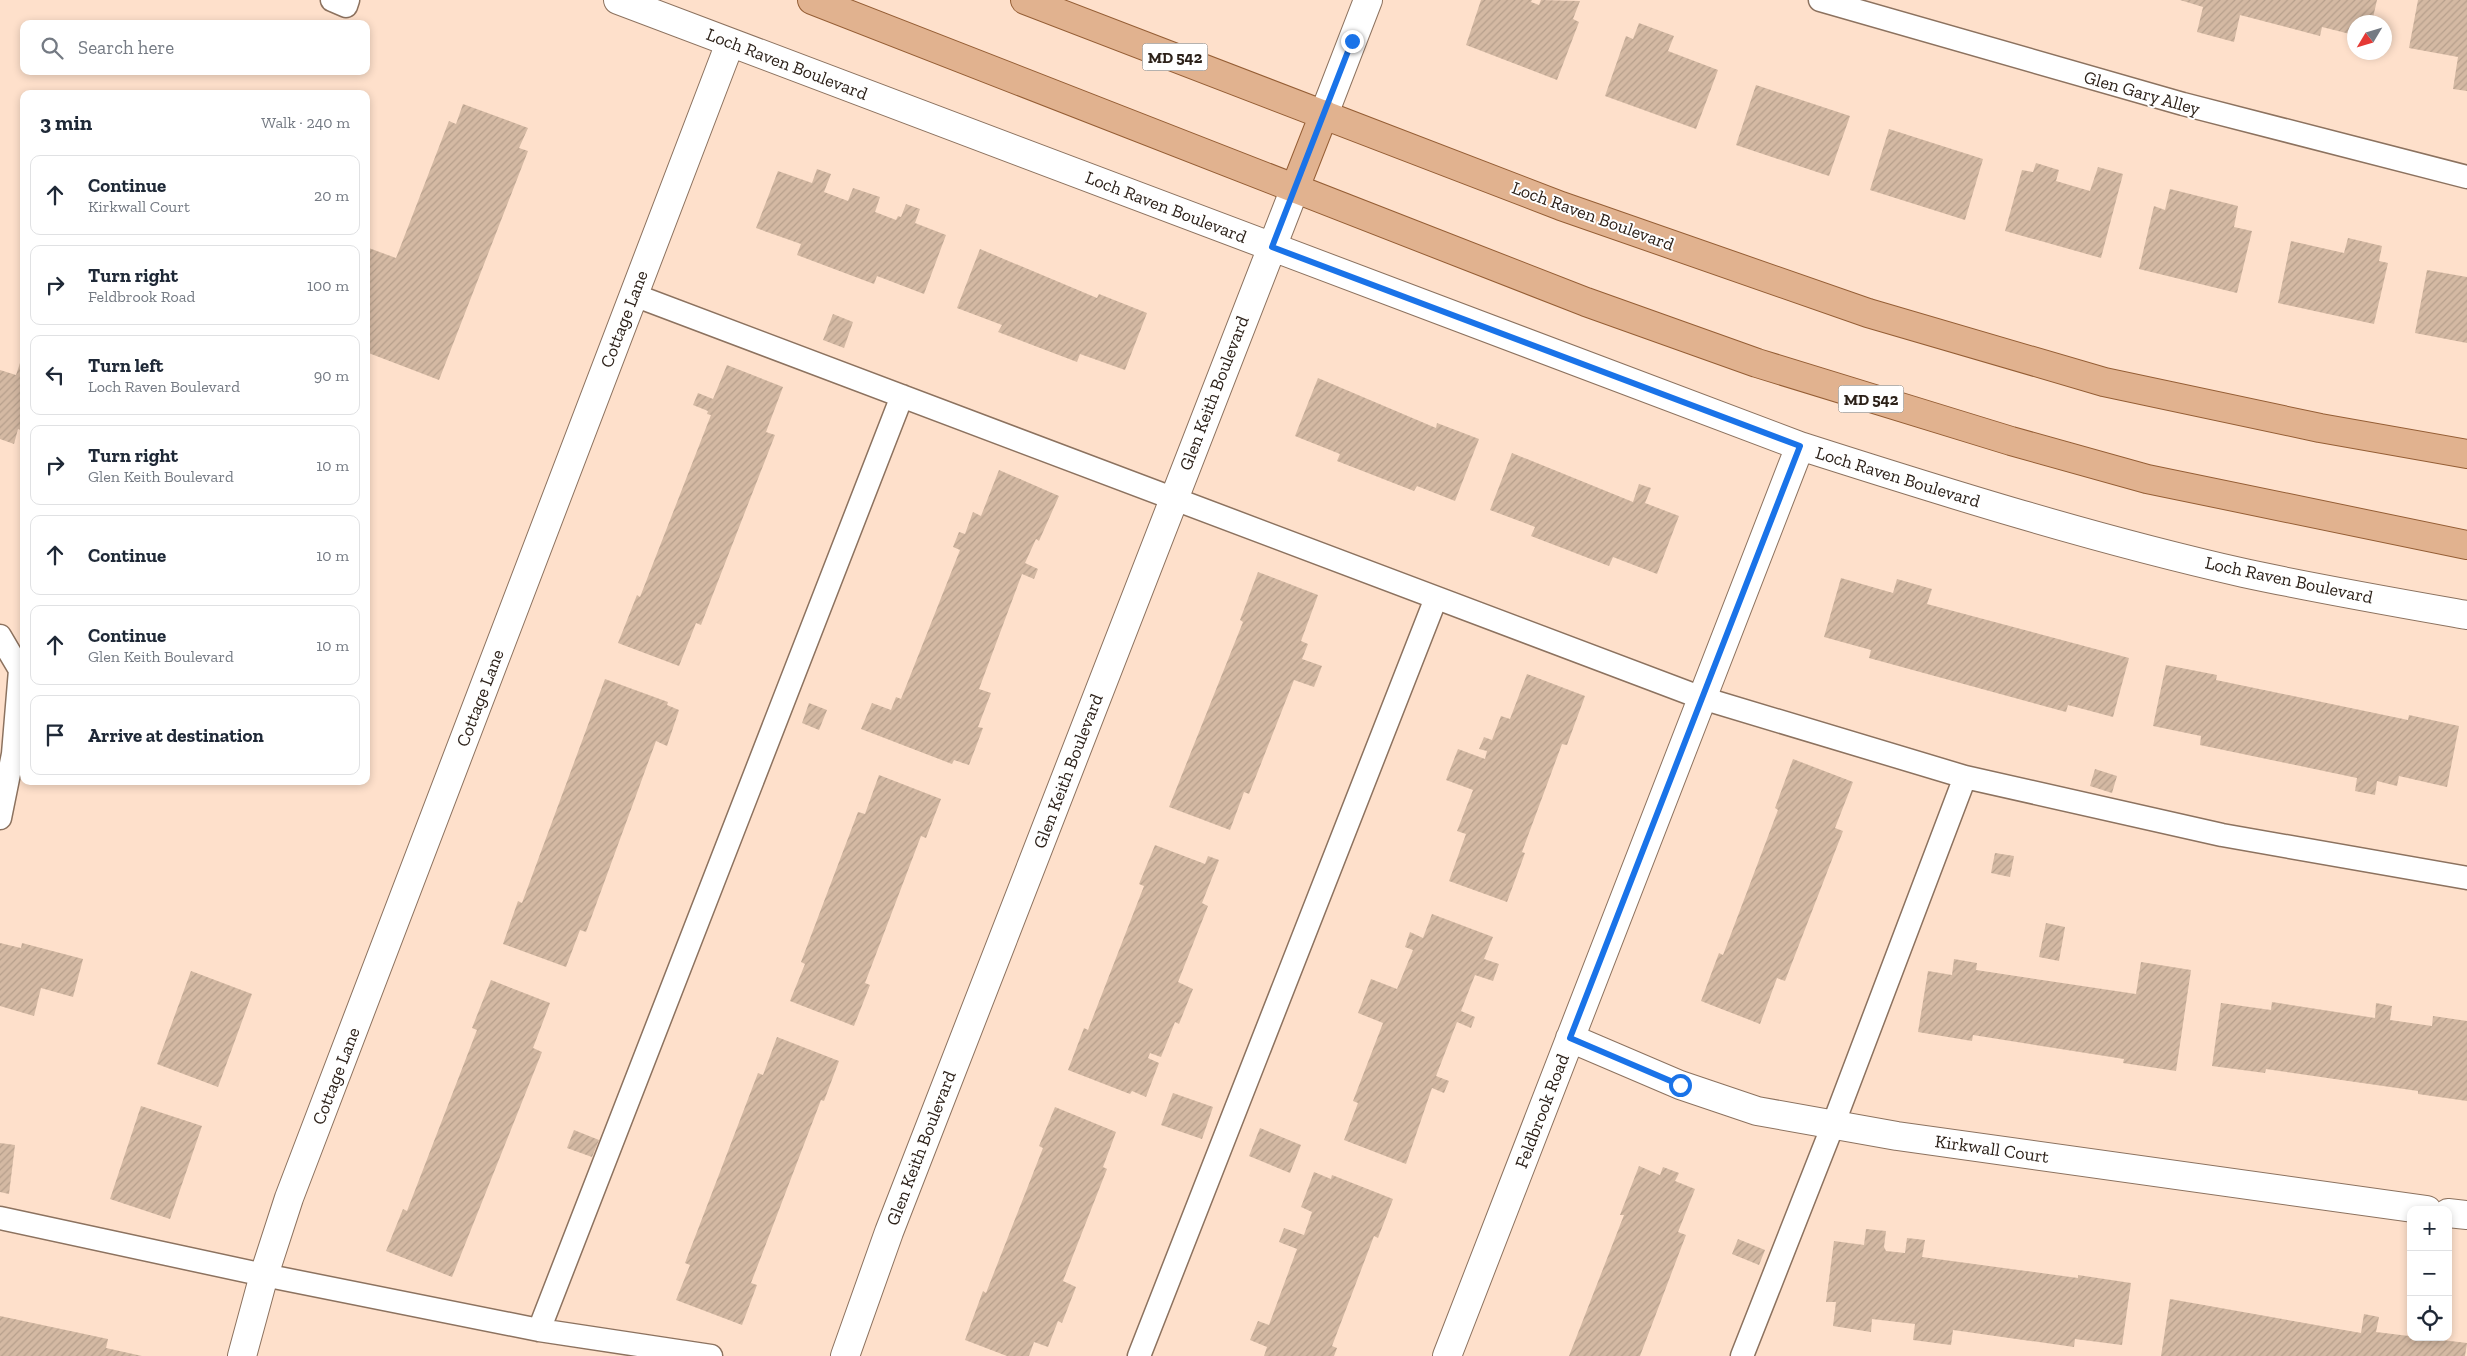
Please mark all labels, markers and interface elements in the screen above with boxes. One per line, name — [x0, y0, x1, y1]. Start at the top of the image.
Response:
north arrow — [2347, 15, 2392, 60]
search box — [20, 20, 370, 75]
street label: Loch Raven Boulevard — [703, 23, 871, 105]
route end — [1341, 30, 1364, 53]
icon: search — [38, 34, 66, 62]
text: Search here — [78, 36, 174, 59]
road number: MD 542 — [1142, 44, 1208, 70]
street label: Glen Gary Alley — [2081, 66, 2203, 120]
text: 3 min — [40, 110, 92, 135]
text: Walk · 240 m — [261, 113, 350, 132]
street label: Loch Raven Boulevard — [1082, 166, 1250, 248]
text: Continue — [88, 174, 166, 197]
street label: Loch Raven Boulevard — [1509, 176, 1677, 256]
icon: ahead — [41, 181, 69, 209]
text: 20 m — [314, 186, 349, 205]
text: Kirkwall Court — [88, 197, 190, 216]
text: Turn right — [88, 264, 178, 287]
street label: Cottage Lane — [595, 267, 653, 371]
icon: right — [41, 271, 69, 299]
text: 100 m — [307, 276, 349, 295]
text: Feldbrook Road — [88, 287, 195, 306]
street label: Glen Keith Boulevard — [1174, 312, 1254, 473]
text: Turn left — [88, 354, 163, 377]
icon: left — [41, 361, 69, 389]
text: 90 m — [314, 366, 349, 385]
text: Loch Raven Boulevard — [88, 377, 240, 396]
road number: MD 542 — [1838, 386, 1904, 412]
street label: Loch Raven Boulevard — [1813, 441, 1983, 513]
text: Turn right — [88, 444, 178, 467]
icon: right — [41, 451, 69, 479]
text: 10 m — [316, 456, 349, 475]
text: Glen Keith Boulevard — [88, 467, 234, 486]
icon: ahead — [41, 541, 69, 569]
text: Continue — [88, 544, 166, 567]
text: 10 m — [316, 546, 349, 565]
street label: Loch Raven Boulevard — [2203, 551, 2375, 609]
text: Continue — [88, 624, 166, 647]
icon: ahead — [41, 631, 69, 659]
text: 10 m — [316, 636, 349, 655]
street label: Cottage Lane — [451, 646, 509, 750]
text: Glen Keith Boulevard — [88, 647, 234, 666]
street label: Glen Keith Boulevard — [1028, 690, 1108, 851]
icon: arrive — [41, 721, 69, 749]
text: Arrive at destination — [88, 724, 264, 747]
street label: Cottage Lane — [307, 1024, 365, 1128]
street label: Feldbrook Road — [1510, 1051, 1574, 1171]
street label: Glen Keith Boulevard — [881, 1067, 961, 1228]
route start — [1669, 1074, 1692, 1097]
street label: Kirkwall Court — [1934, 1130, 2051, 1168]
map controls — [2407, 1206, 2452, 1341]
button: + — [2407, 1206, 2452, 1251]
button: − — [2407, 1251, 2452, 1296]
button: locate — [2407, 1296, 2452, 1341]

